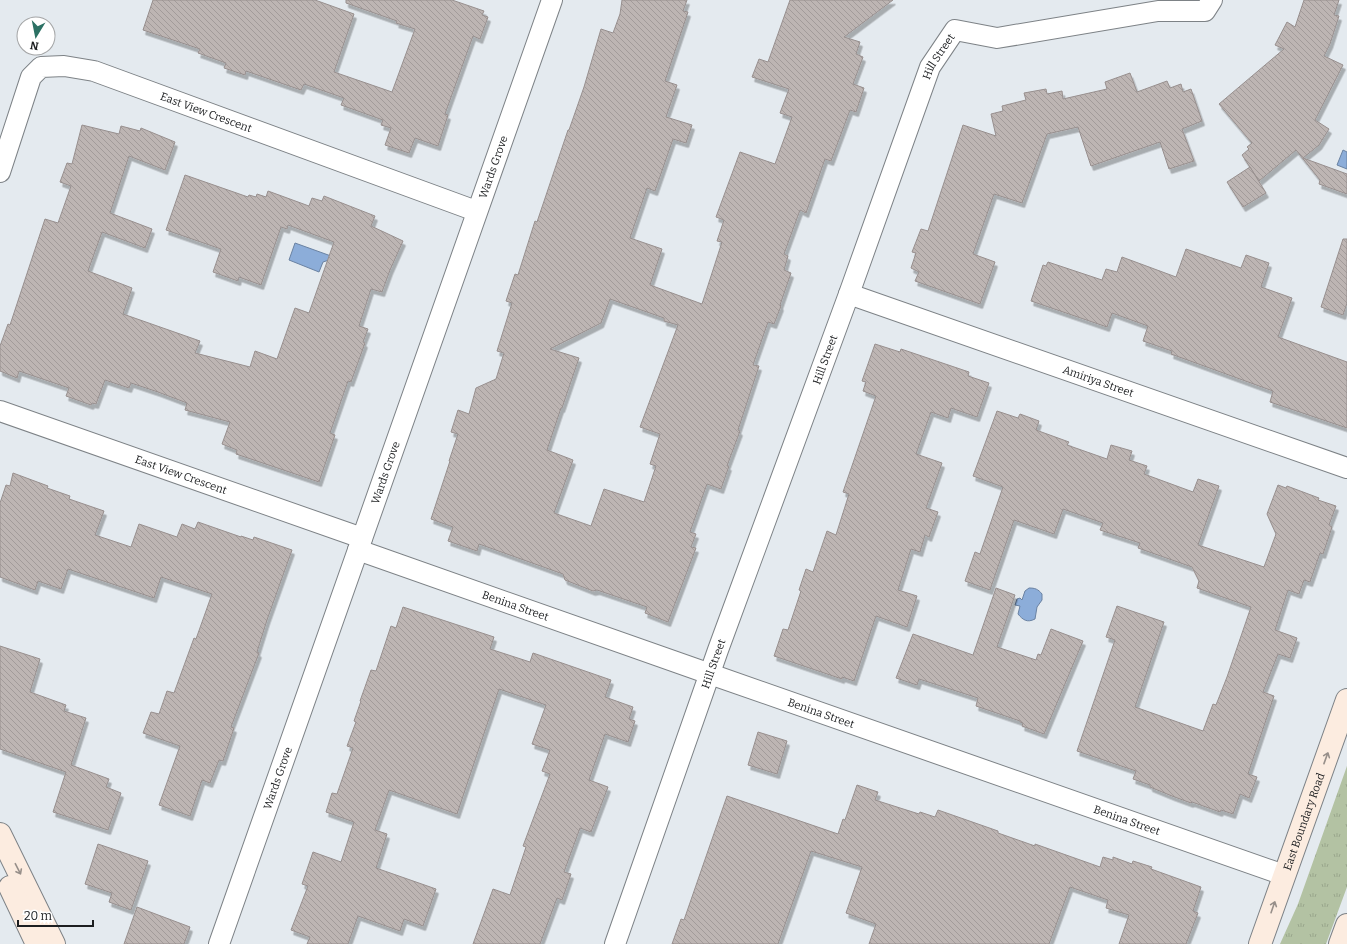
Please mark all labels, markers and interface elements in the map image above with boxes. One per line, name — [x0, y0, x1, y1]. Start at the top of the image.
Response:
north arrow — [16, 16, 56, 56]
street label: Hill Street — [920, 31, 958, 81]
text: N — [29, 38, 40, 52]
street label: East View Crescent — [158, 90, 254, 135]
street label: Wards Grove — [477, 134, 511, 200]
street label: Hill Street — [810, 333, 840, 386]
street label: Amiriya Street — [1061, 363, 1135, 400]
street label: Wards Grove — [369, 440, 403, 506]
street label: East View Crescent — [133, 453, 229, 497]
street label: Benina Street — [480, 588, 550, 624]
street label: Hill Street — [699, 637, 728, 690]
street label: Benina Street — [786, 696, 856, 731]
street label: Wards Grove — [261, 745, 295, 811]
one-way arrow — [1323, 752, 1330, 765]
street label: East Boundary Road — [1281, 771, 1328, 872]
street label: Benina Street — [1092, 803, 1162, 838]
one-way arrow — [15, 863, 22, 875]
one-way arrow — [1270, 901, 1277, 914]
scale bar — [18, 902, 93, 928]
text: 20 m — [24, 909, 53, 923]

